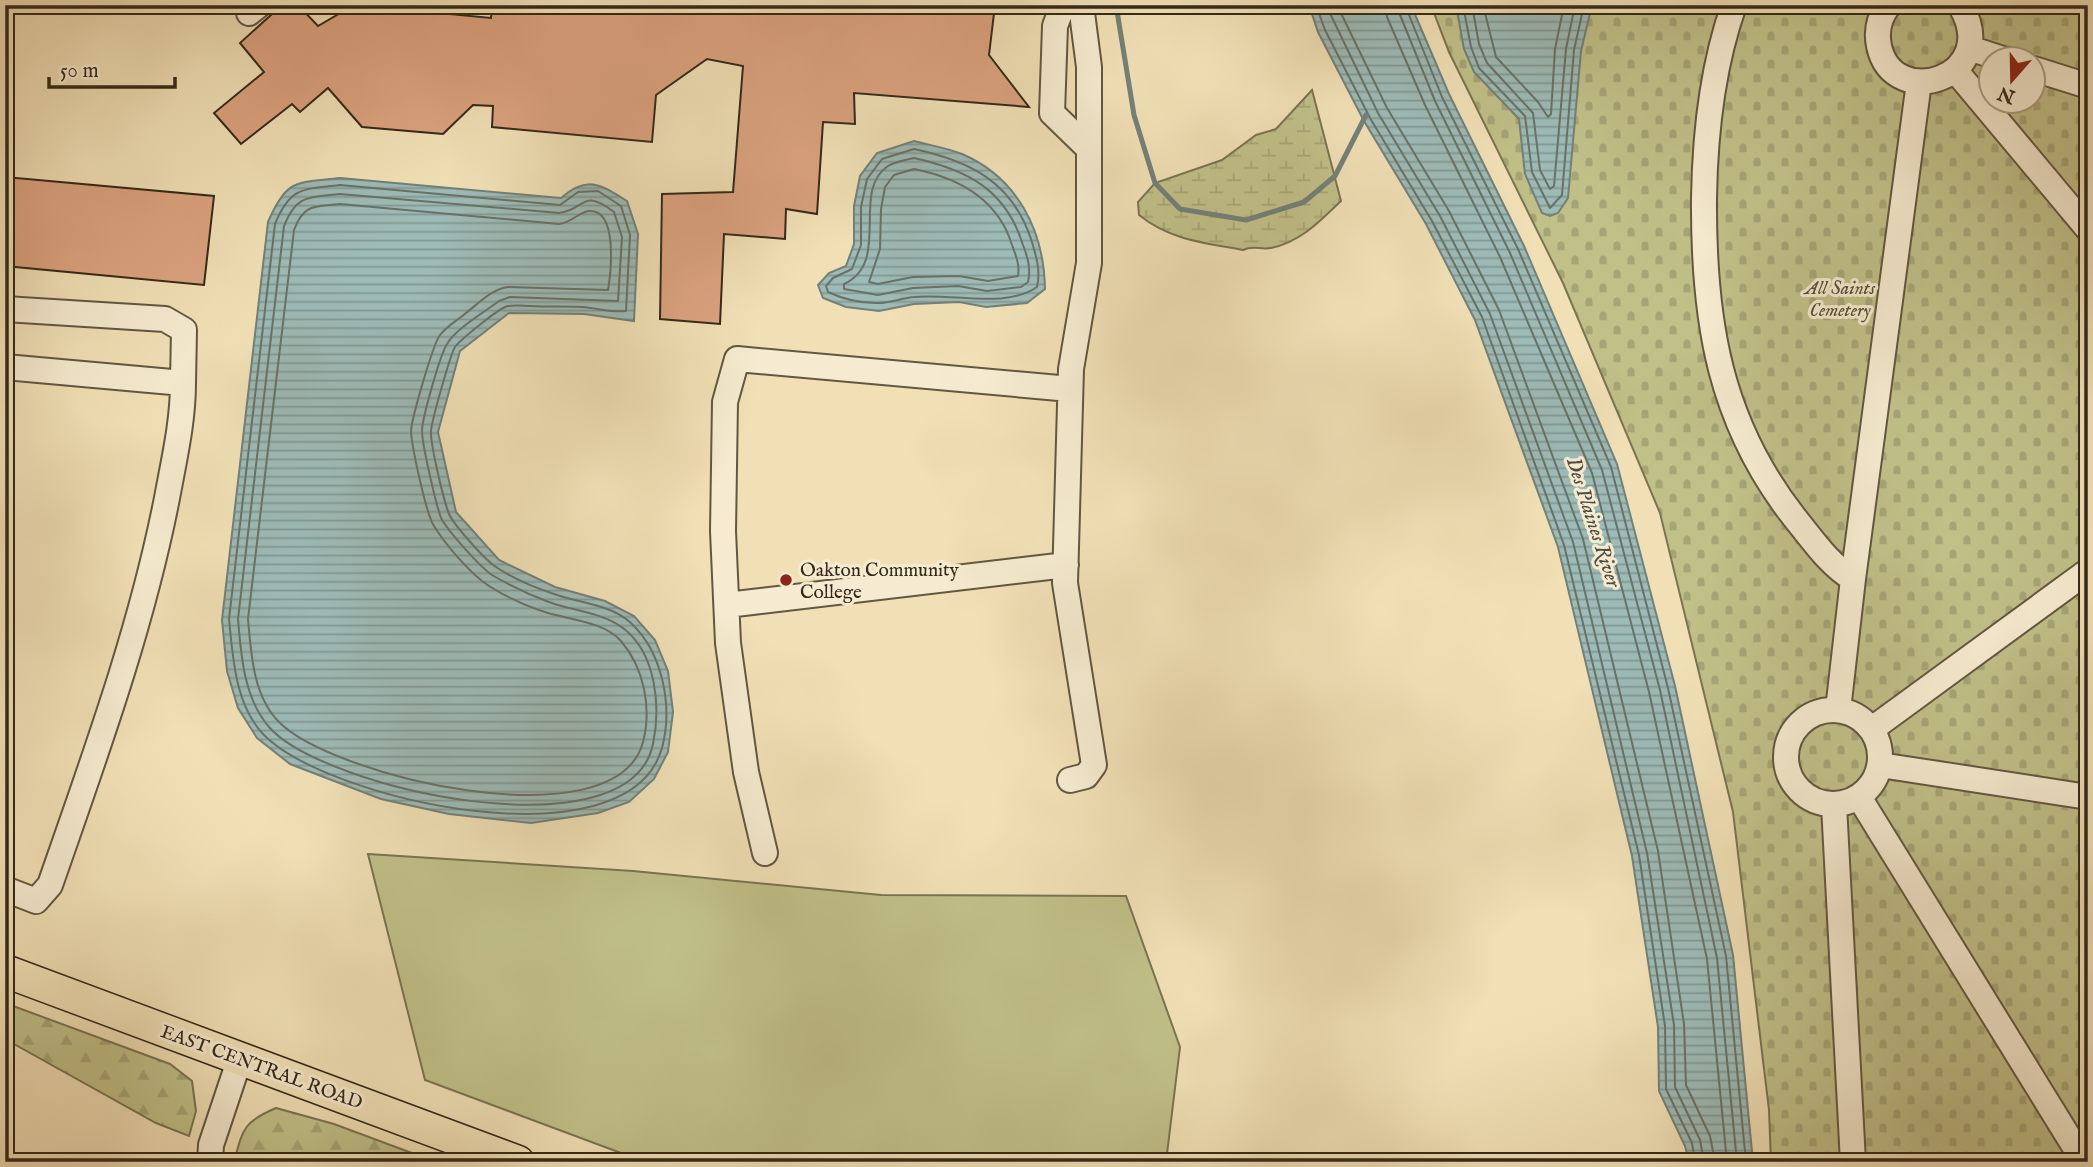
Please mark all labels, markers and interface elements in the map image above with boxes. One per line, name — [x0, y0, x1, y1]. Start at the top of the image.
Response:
scale bar — [49, 46, 175, 90]
north arrow — [1978, 46, 2048, 116]
text: 50 m — [60, 58, 99, 85]
text: N — [1995, 80, 2020, 109]
park label: All Saints Cemetery — [1803, 277, 1876, 323]
water label: Des Plaines River — [1559, 454, 1627, 592]
place label: Oakton Community College — [800, 559, 960, 605]
marker: Oakton Community College — [778, 572, 794, 588]
street label: EAST CENTRAL ROAD — [157, 1020, 366, 1116]

